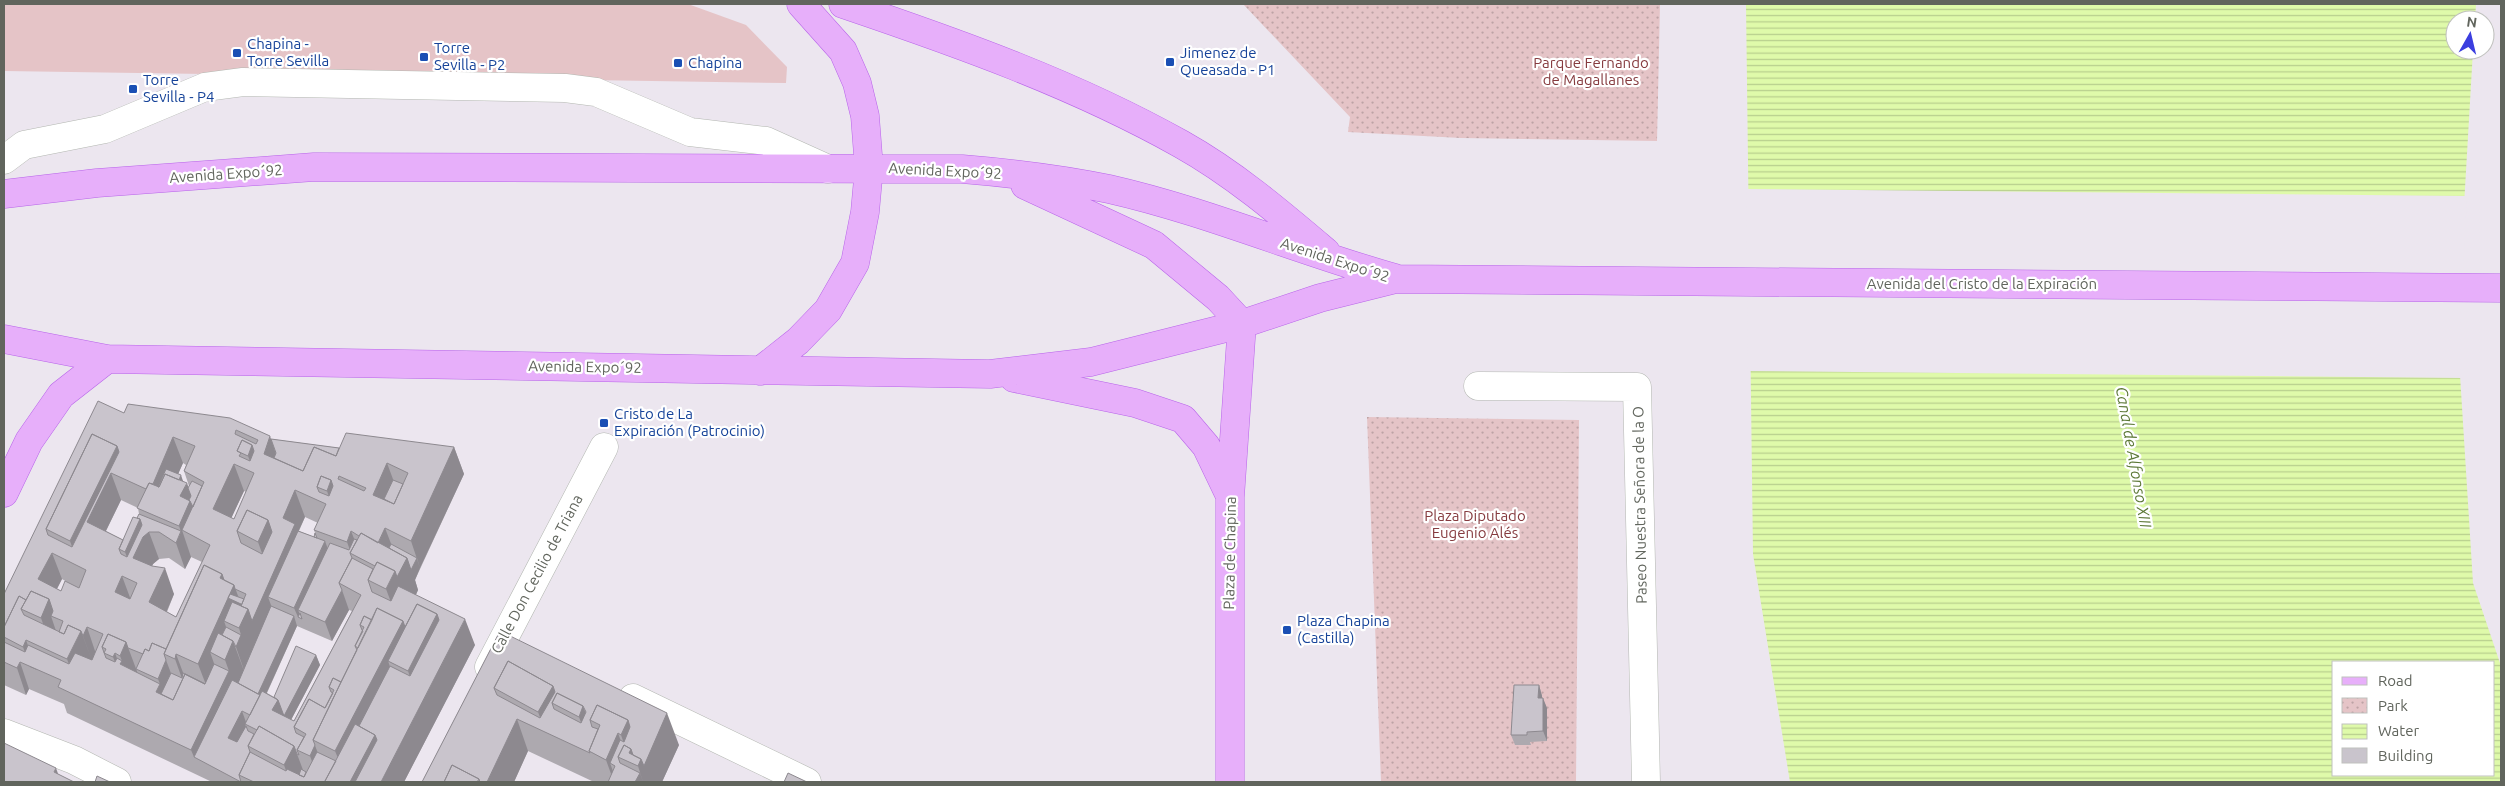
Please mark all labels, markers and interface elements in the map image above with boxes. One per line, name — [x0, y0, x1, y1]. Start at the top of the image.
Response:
north arrow — [2445, 10, 2495, 60]
text: N — [2466, 13, 2478, 31]
place label: Chapina - Torre Sevilla — [247, 35, 329, 69]
place label: Torre Sevilla - P2 — [434, 39, 505, 73]
place label: Jimenez de Queasada - P1 — [1180, 44, 1276, 78]
marker: Chapina - Torre Sevilla — [231, 47, 243, 59]
marker: Torre Sevilla - P2 — [418, 51, 430, 63]
place label: Chapina — [688, 54, 742, 71]
park label: Parque Fernando de Magallanes — [1533, 54, 1649, 88]
marker: Jimenez de Queasada - P1 — [1164, 56, 1176, 68]
marker: Chapina — [672, 57, 684, 69]
place label: Torre Sevilla - P4 — [143, 71, 214, 105]
marker: Torre Sevilla - P4 — [127, 83, 139, 95]
street label: Avenida Expo´92 — [888, 159, 1002, 182]
street label: Avenida Expo´92 — [169, 161, 283, 186]
street label: Avenida Expo´92 — [1279, 234, 1392, 285]
street label: Avenida del Cristo de la Expiración — [1867, 275, 2097, 292]
street label: Avenida Expo´92 — [528, 357, 642, 376]
water label: Canal de Alfonso XIII — [2113, 385, 2155, 530]
place label: Cristo de La Expiración (Patrocinio) — [614, 405, 765, 439]
street label: Paseo Nuestra Señora de la O — [1629, 406, 1650, 604]
marker: Cristo de La Expiración (Patrocinio) — [598, 417, 610, 429]
street label: Calle Don Cecilio de Triana — [487, 491, 586, 656]
street label: Plaza de Chapina — [1220, 496, 1239, 610]
park label: Plaza Diputado Eugenio Alés — [1424, 507, 1526, 541]
place label: Plaza Chapina (Castilla) — [1297, 612, 1390, 646]
marker: Plaza Chapina (Castilla) — [1281, 624, 1293, 636]
legend — [2332, 661, 2495, 776]
text: Road — [2378, 672, 2413, 689]
text: Park — [2378, 697, 2408, 714]
text: Water — [2378, 722, 2419, 739]
text: Building — [2378, 747, 2433, 764]

